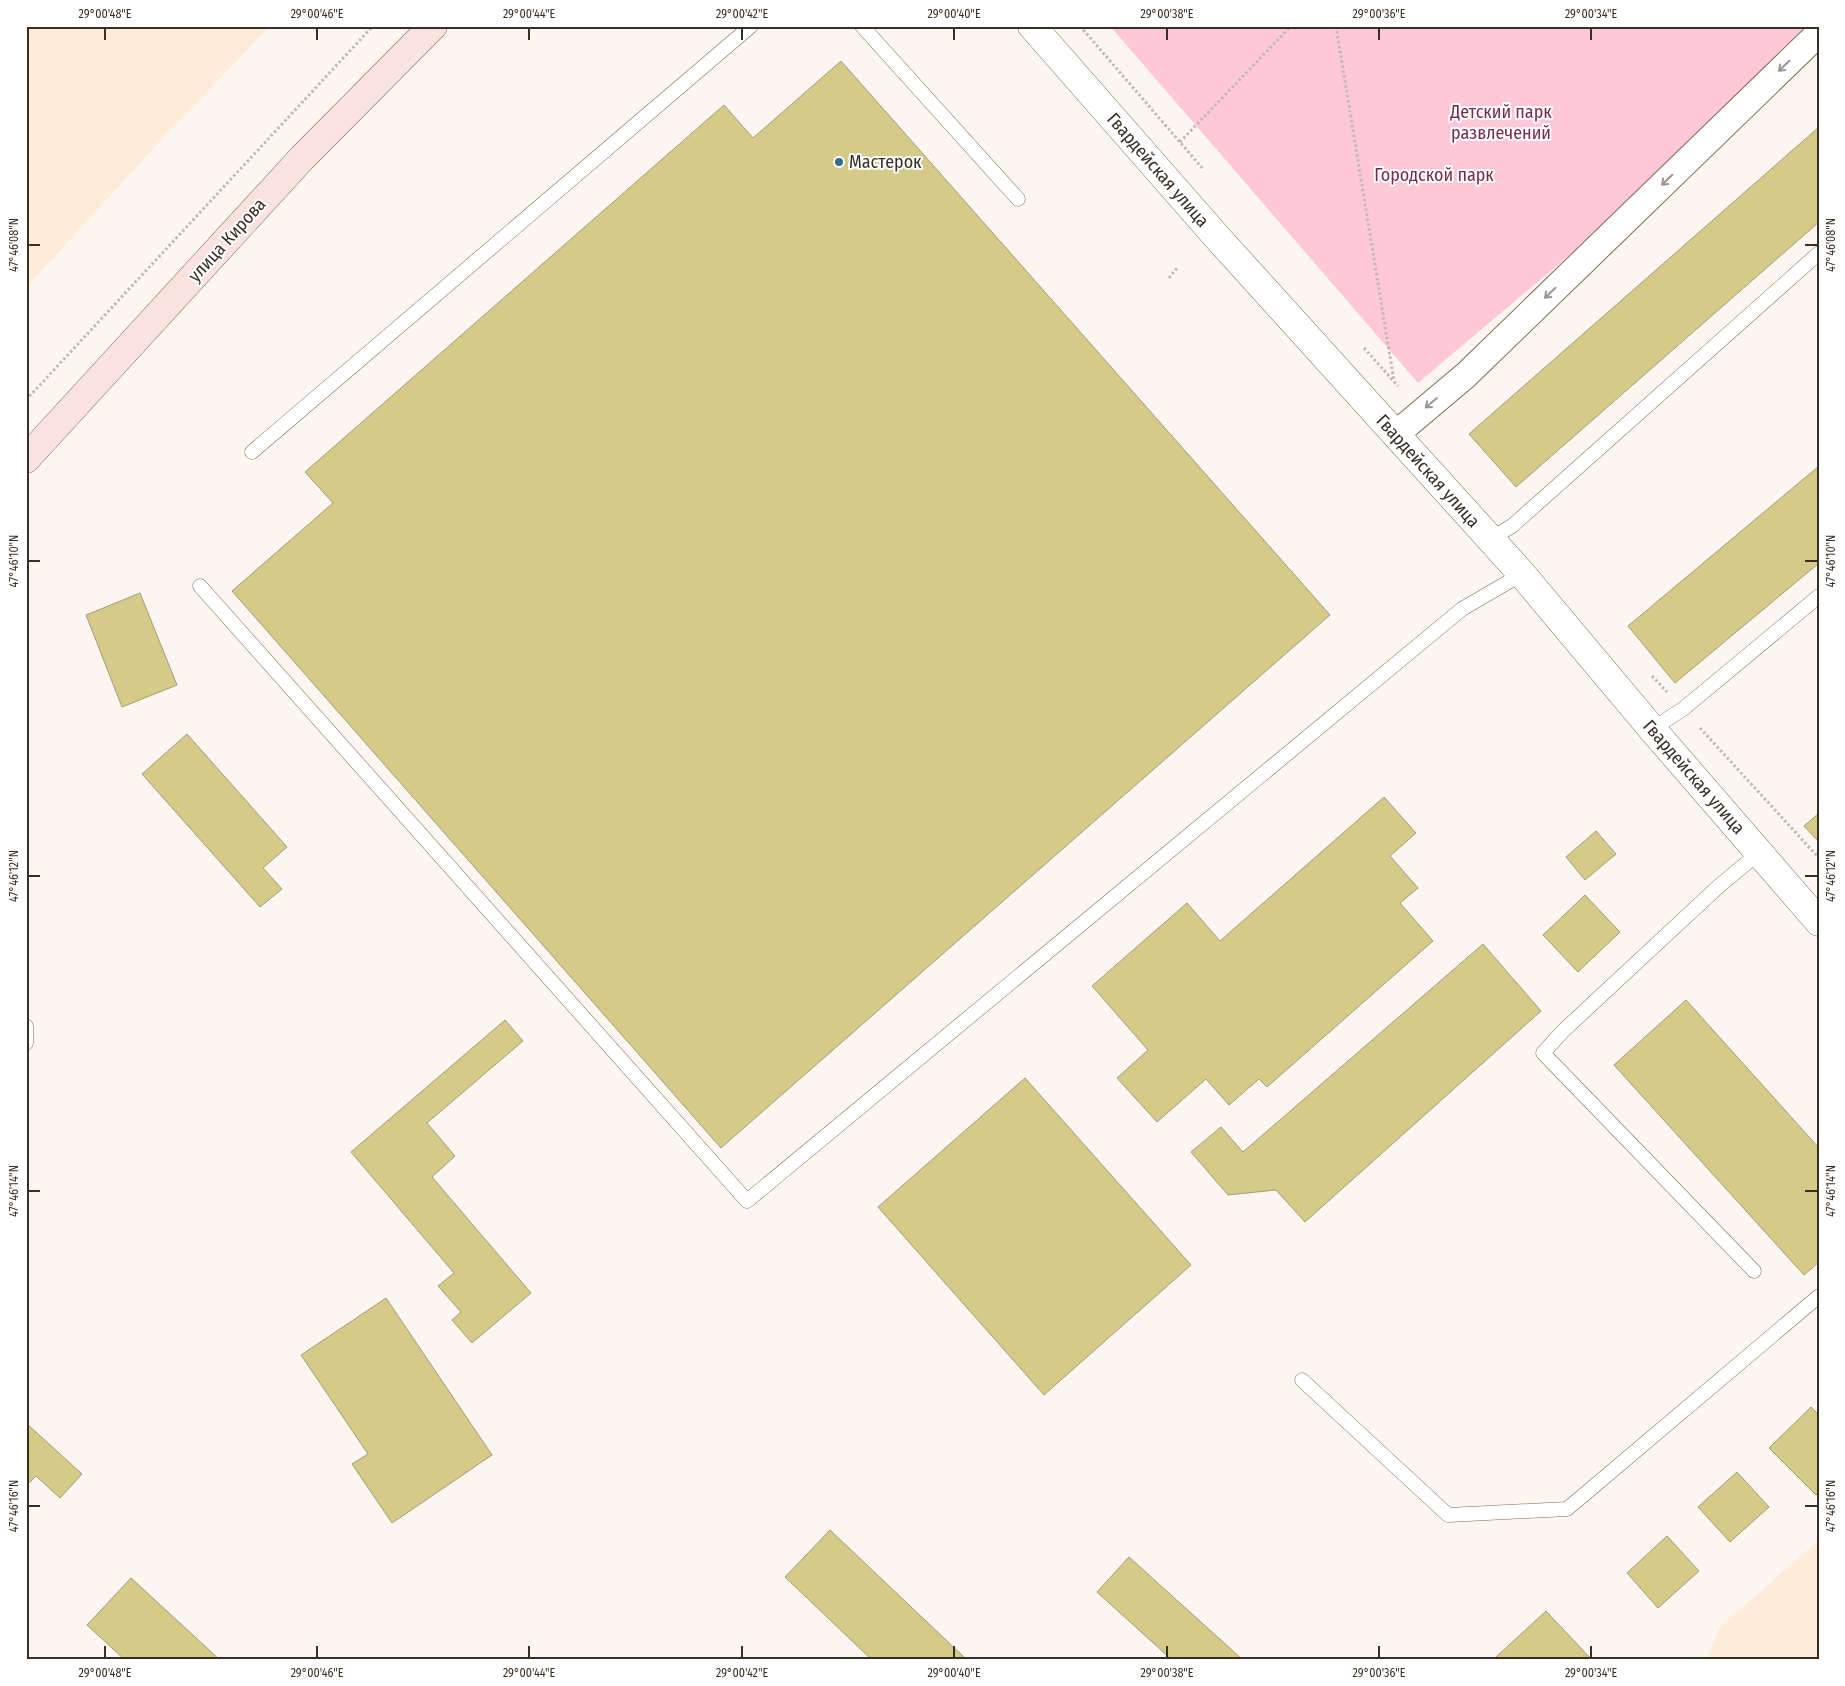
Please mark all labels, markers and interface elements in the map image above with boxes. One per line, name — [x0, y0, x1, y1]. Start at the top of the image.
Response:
text: 29°00'48"E — [79, 7, 132, 21]
text: 29°00'46"E — [291, 7, 344, 21]
text: 29°00'44"E — [503, 7, 555, 21]
text: 29°00'42"E — [716, 7, 768, 21]
text: 29°00'40"E — [927, 7, 981, 21]
text: 29°00'38"E — [1141, 7, 1194, 21]
text: 29°00'36"E — [1353, 7, 1406, 21]
text: 29°00'34"E — [1565, 7, 1617, 21]
one-way arrow — [1778, 60, 1790, 72]
park label: Детский парк развлечений — [1449, 101, 1552, 144]
street label: Гвардейская улица — [1102, 108, 1214, 232]
place label: Мастерок — [849, 151, 922, 173]
marker: Мастерок — [833, 156, 845, 168]
park label: Городской парк — [1374, 164, 1494, 186]
one-way arrow — [1661, 173, 1673, 186]
street label: улица Кирова — [184, 193, 271, 287]
text: 47°46'08"N — [7, 218, 21, 272]
text: 47°46'08"N — [1824, 218, 1838, 272]
one-way arrow — [1544, 287, 1557, 299]
one-way arrow — [1425, 398, 1438, 409]
street label: Гвардейская улица — [1371, 410, 1485, 532]
text: 47°46'10"N — [7, 535, 21, 587]
text: 47°46'10"N — [1824, 535, 1838, 587]
street label: Гвардейская улица — [1638, 715, 1750, 839]
text: 47°46'12"N — [7, 850, 21, 902]
text: 47°46'12"N — [1824, 850, 1838, 902]
text: 47°46'14"N — [7, 1165, 21, 1217]
text: 47°46'14"N — [1824, 1165, 1838, 1217]
text: 47°46'16"N — [7, 1480, 21, 1532]
text: 47°46'16"N — [1824, 1480, 1838, 1532]
text: 29°00'48"E — [79, 1666, 132, 1680]
text: 29°00'46"E — [291, 1666, 344, 1680]
text: 29°00'44"E — [503, 1666, 555, 1680]
text: 29°00'42"E — [716, 1666, 768, 1680]
text: 29°00'40"E — [927, 1666, 981, 1680]
text: 29°00'38"E — [1141, 1666, 1194, 1680]
text: 29°00'36"E — [1353, 1666, 1406, 1680]
text: 29°00'34"E — [1565, 1666, 1617, 1680]

